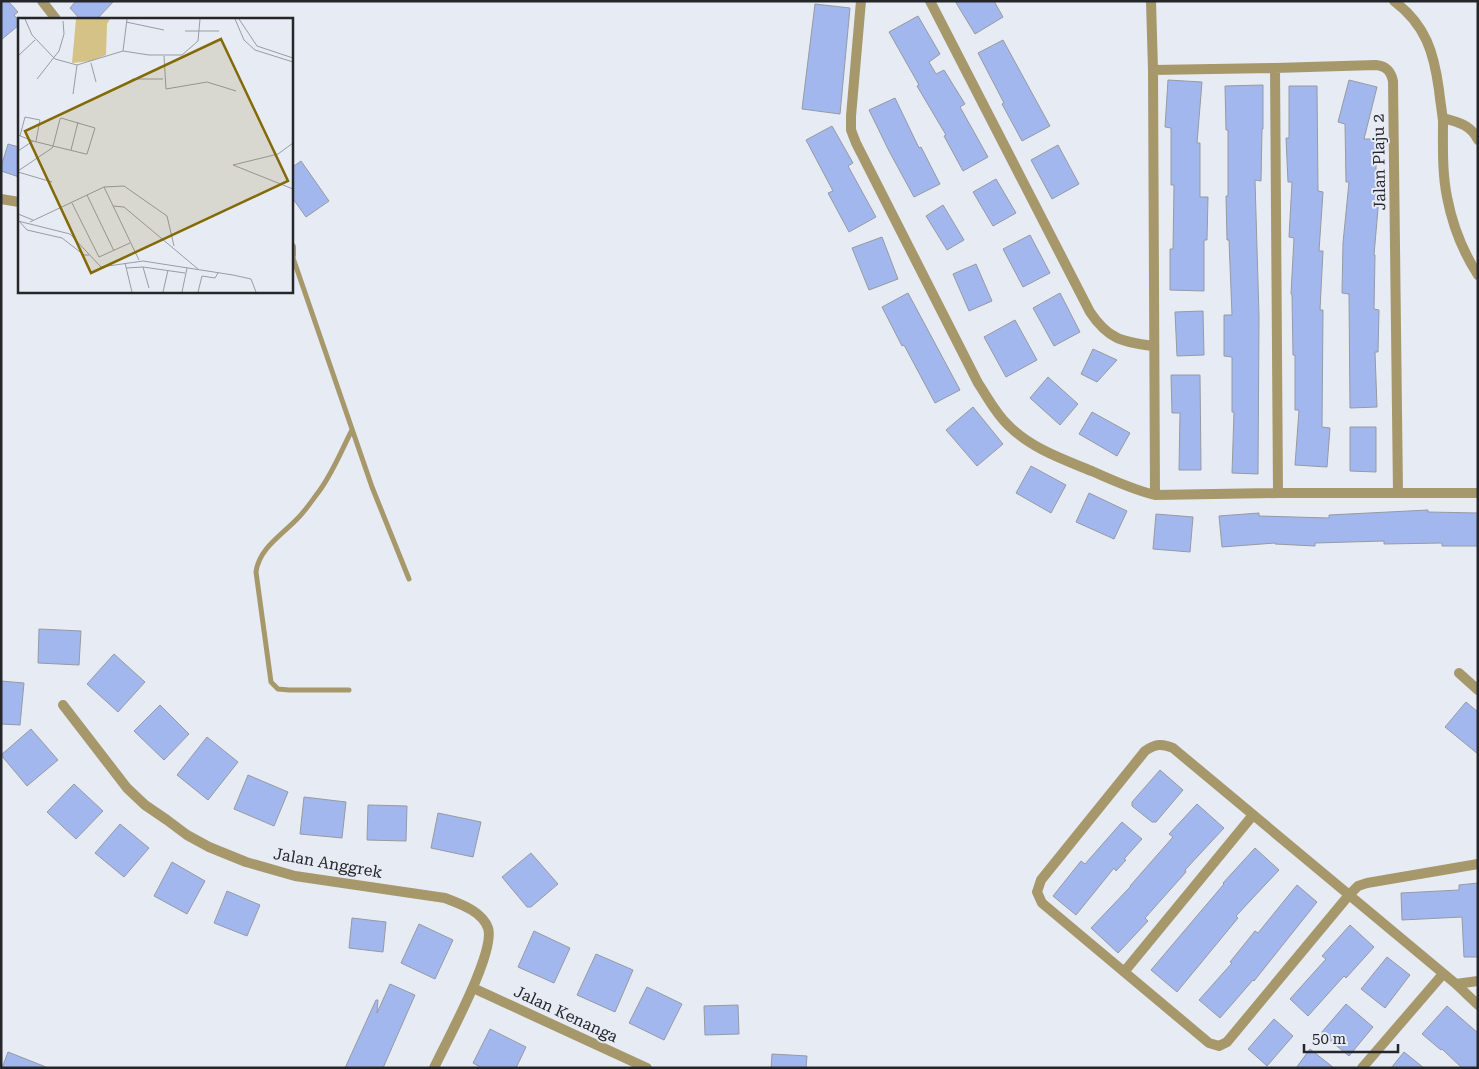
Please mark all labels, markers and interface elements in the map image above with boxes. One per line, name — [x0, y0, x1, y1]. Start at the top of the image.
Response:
inset map — [18, 18, 292, 292]
street label: Jalan Plaju 2 — [1369, 113, 1389, 211]
street label: Jalan Anggrek — [272, 844, 384, 882]
street label: Jalan Kenanga — [511, 982, 621, 1046]
scale bar — [1304, 1022, 1398, 1054]
text: 50 m — [1312, 1030, 1347, 1048]

